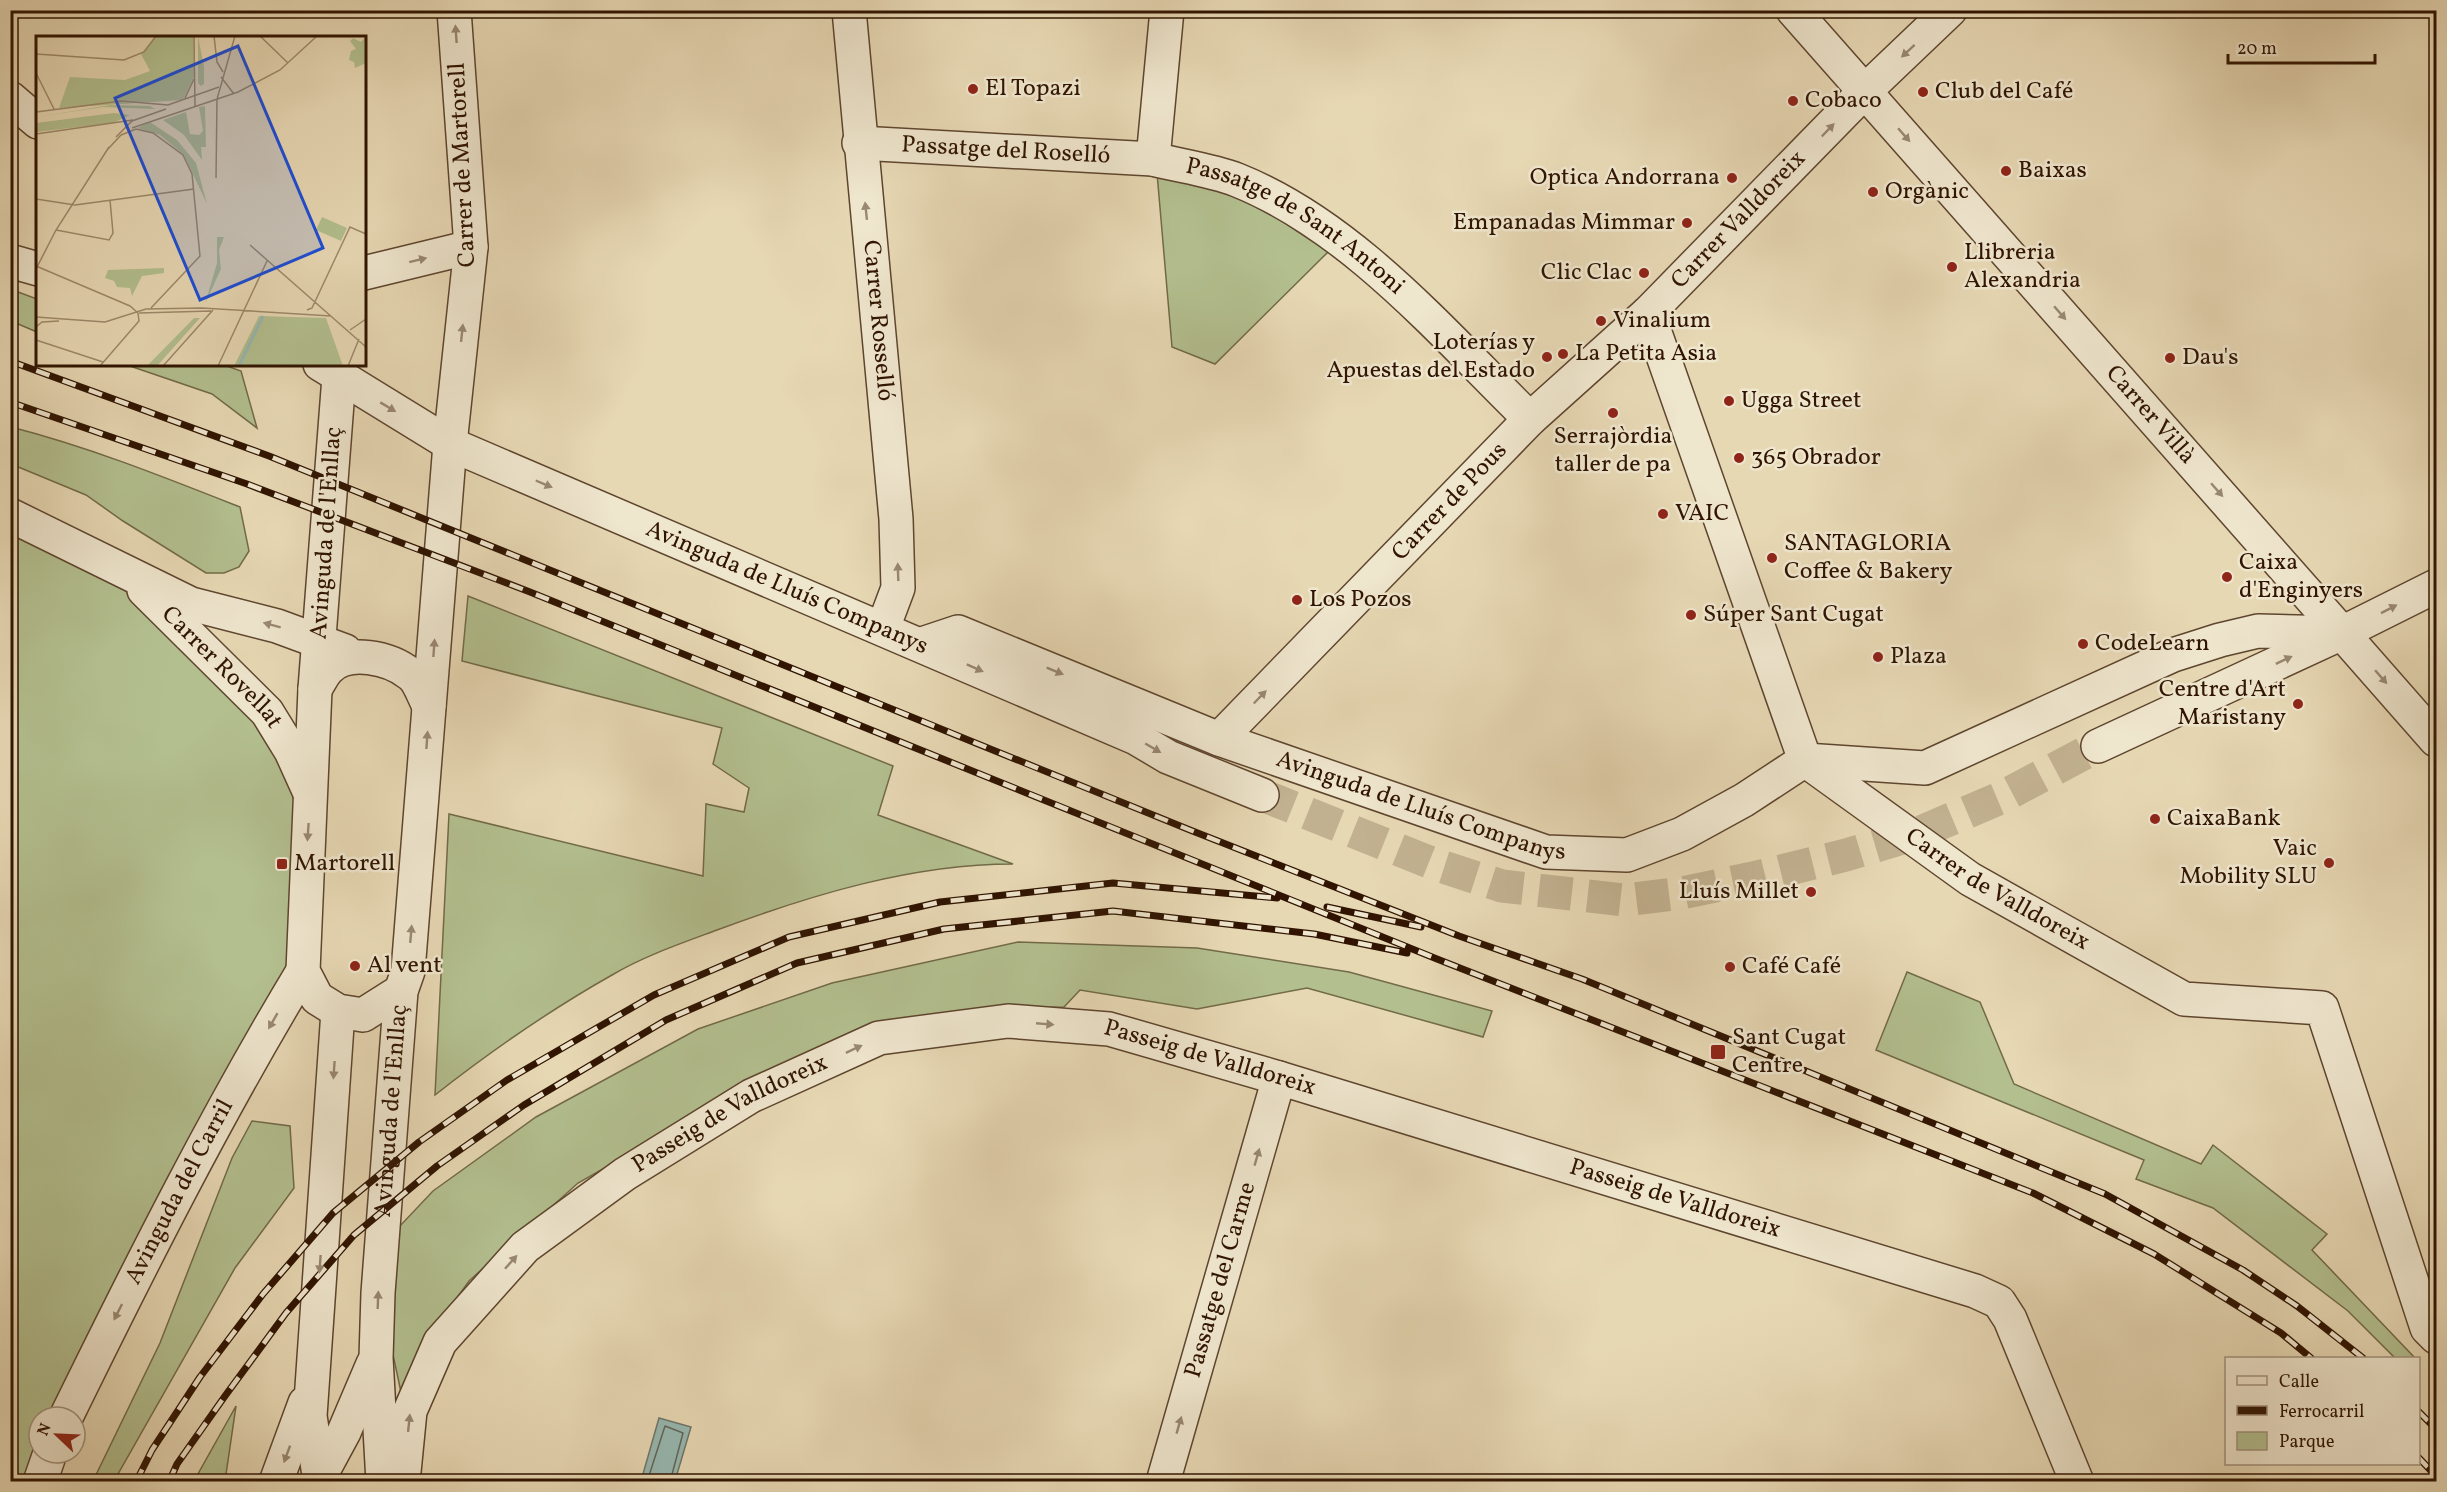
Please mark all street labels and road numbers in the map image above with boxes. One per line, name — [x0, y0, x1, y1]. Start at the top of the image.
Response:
street label: Carrer de Martorell — [441, 62, 485, 268]
street label: Passatge del Roselló — [900, 128, 1111, 174]
street label: Carrer Valldoreix — [1664, 143, 1814, 297]
street label: Passatge de Sant Antoni — [1182, 150, 1412, 303]
street label: Carrer Rosselló — [853, 239, 902, 403]
street label: Carrer Villà — [2097, 358, 2203, 472]
street label: Avinguda de l'Enllaç — [303, 426, 351, 640]
street label: Carrer de Pous — [1384, 435, 1516, 569]
street label: Avinguda de Lluís Companys — [640, 513, 933, 664]
street label: Carrer Rovellat — [153, 599, 290, 735]
street label: Avinguda de Lluís Companys — [1271, 743, 1566, 870]
street label: Carrer de Valldoreix — [1898, 820, 2096, 960]
street label: Avinguda de l'Enllaç — [367, 1003, 417, 1218]
street label: Passeig de Valldoreix — [1100, 1011, 1320, 1105]
street label: Passeig de Valldoreix — [626, 1046, 833, 1182]
street label: Avinguda del Carril — [117, 1093, 243, 1291]
street label: Passeig de Valldoreix — [1565, 1151, 1785, 1248]
street label: Passatge del Carme — [1177, 1178, 1265, 1382]

